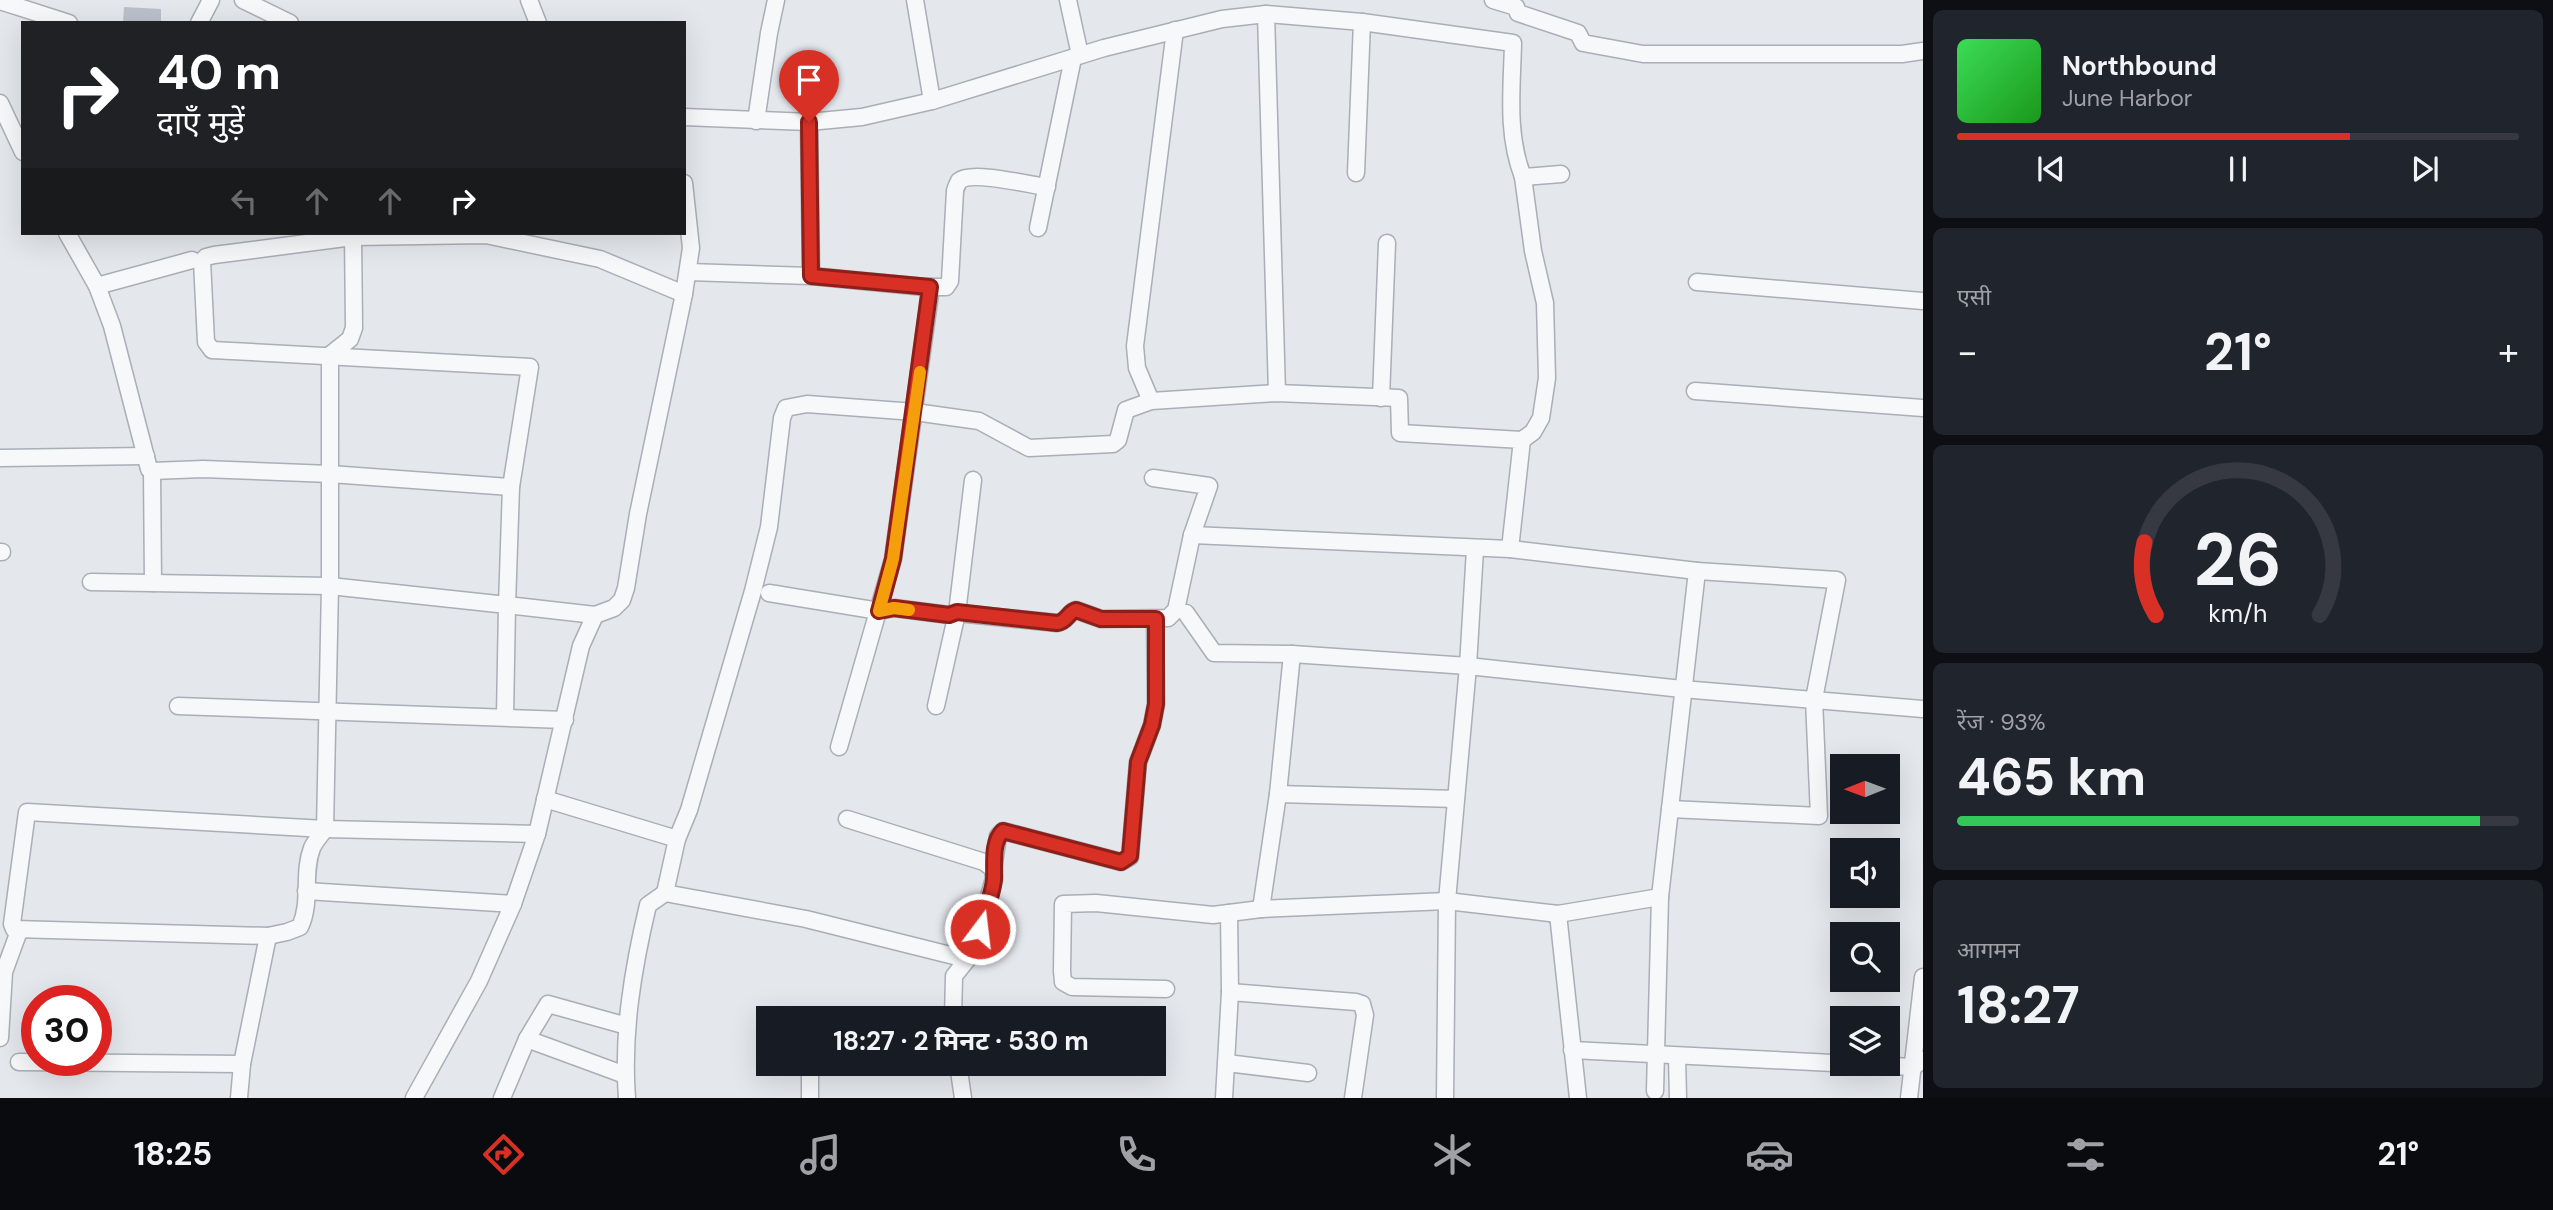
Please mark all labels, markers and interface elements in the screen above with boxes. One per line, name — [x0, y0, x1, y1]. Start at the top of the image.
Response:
text: 40 m — [157, 40, 281, 104]
icon: right — [42, 49, 133, 140]
text: Northbound — [2062, 49, 2217, 83]
pin — [779, 50, 839, 122]
icon: arrive — [790, 61, 828, 99]
text: June Harbor — [2062, 83, 2192, 113]
text: दाएँ मुड़ें — [157, 102, 245, 144]
icon: previous — [2032, 150, 2070, 188]
icon: pause — [2219, 150, 2257, 188]
icon: next — [2406, 150, 2444, 188]
icon: left — [225, 182, 263, 220]
icon: ahead — [298, 182, 336, 220]
icon: ahead — [371, 182, 409, 220]
icon: right — [444, 182, 482, 220]
text: एसी — [1957, 282, 1991, 312]
text: 21° — [2204, 318, 2272, 386]
text: − — [1957, 327, 1978, 377]
text: + — [2498, 327, 2519, 377]
text: 26 — [2194, 513, 2282, 608]
text: km/h — [2208, 597, 2268, 630]
text: रेंज · 93% — [1957, 707, 2046, 737]
text: 465 km — [1957, 743, 2146, 811]
north arrow — [1830, 754, 1900, 824]
map controls — [1830, 754, 1900, 1076]
button: sound — [1830, 838, 1900, 908]
position arrow — [943, 892, 1017, 966]
button: search — [1830, 922, 1900, 992]
text: आगमन — [1957, 935, 2020, 965]
text: 18:27 — [1957, 971, 2080, 1039]
speed limit sign: 30 — [21, 985, 112, 1076]
button: layers — [1830, 1006, 1900, 1076]
text: 18:27 · 2 मिनट · 530 m — [833, 1024, 1089, 1058]
icon: directions — [479, 1130, 528, 1179]
icon: music — [796, 1130, 845, 1179]
icon: phone — [1112, 1130, 1161, 1179]
icon: climate — [1428, 1130, 1477, 1179]
icon: car — [1745, 1130, 1794, 1179]
icon: filters — [2061, 1130, 2110, 1179]
text: 18:25 — [134, 1133, 212, 1175]
text: 21° — [2377, 1133, 2419, 1175]

